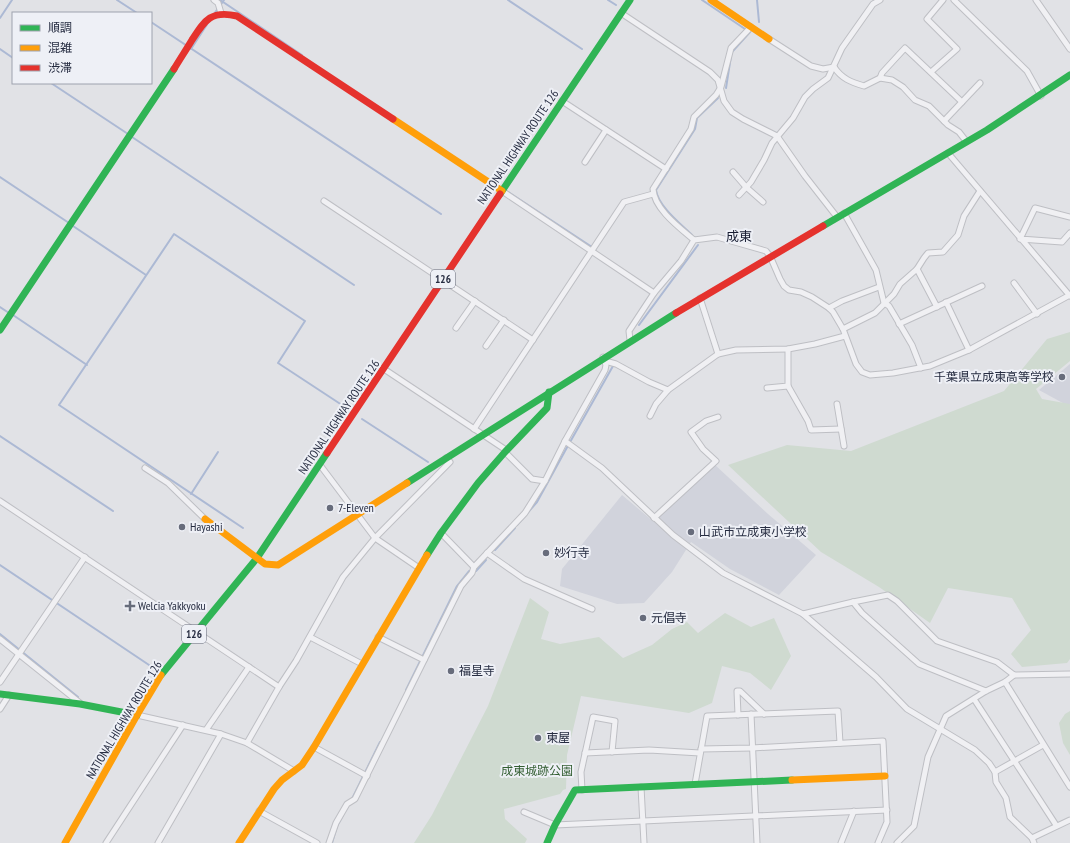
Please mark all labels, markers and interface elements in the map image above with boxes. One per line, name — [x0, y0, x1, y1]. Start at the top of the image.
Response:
legend — [12, 12, 152, 84]
text: 順調 — [48, 20, 72, 35]
text: 混雑 — [48, 40, 72, 55]
text: 渋滞 — [48, 60, 72, 75]
street label: NATIONAL HIGHWAY ROUTE 126 — [474, 87, 562, 207]
district label: 成東 — [726, 228, 752, 245]
road number: 126 — [431, 270, 455, 288]
street label: NATIONAL HIGHWAY ROUTE 126 — [295, 357, 383, 477]
place label: 千葉県立成東高等学校 — [934, 369, 1054, 384]
marker: 千葉県立成東高等学校 — [1057, 372, 1067, 382]
place label: 7-Eleven — [338, 500, 374, 515]
marker: 7-Eleven — [325, 503, 335, 513]
place label: Hayashi — [190, 519, 222, 534]
marker: Hayashi — [177, 522, 187, 532]
place label: 山武市立成東小学校 — [699, 524, 807, 539]
marker: 山武市立成東小学校 — [686, 527, 696, 537]
place label: 妙行寺 — [554, 545, 590, 560]
marker: 妙行寺 — [541, 548, 551, 558]
place label: Welcia Yakkyoku — [138, 598, 206, 613]
marker: Welcia Yakkyoku — [125, 601, 135, 611]
place label: 元倡寺 — [651, 610, 687, 625]
marker: 元倡寺 — [638, 613, 648, 623]
road number: 126 — [182, 625, 206, 643]
street label: NATIONAL HIGHWAY ROUTE 126 — [82, 658, 165, 781]
place label: 福星寺 — [459, 663, 495, 678]
marker: 福星寺 — [446, 666, 456, 676]
place label: 東屋 — [546, 730, 570, 745]
marker: 東屋 — [533, 733, 543, 743]
park label: 成東城跡公園 — [501, 763, 573, 778]

